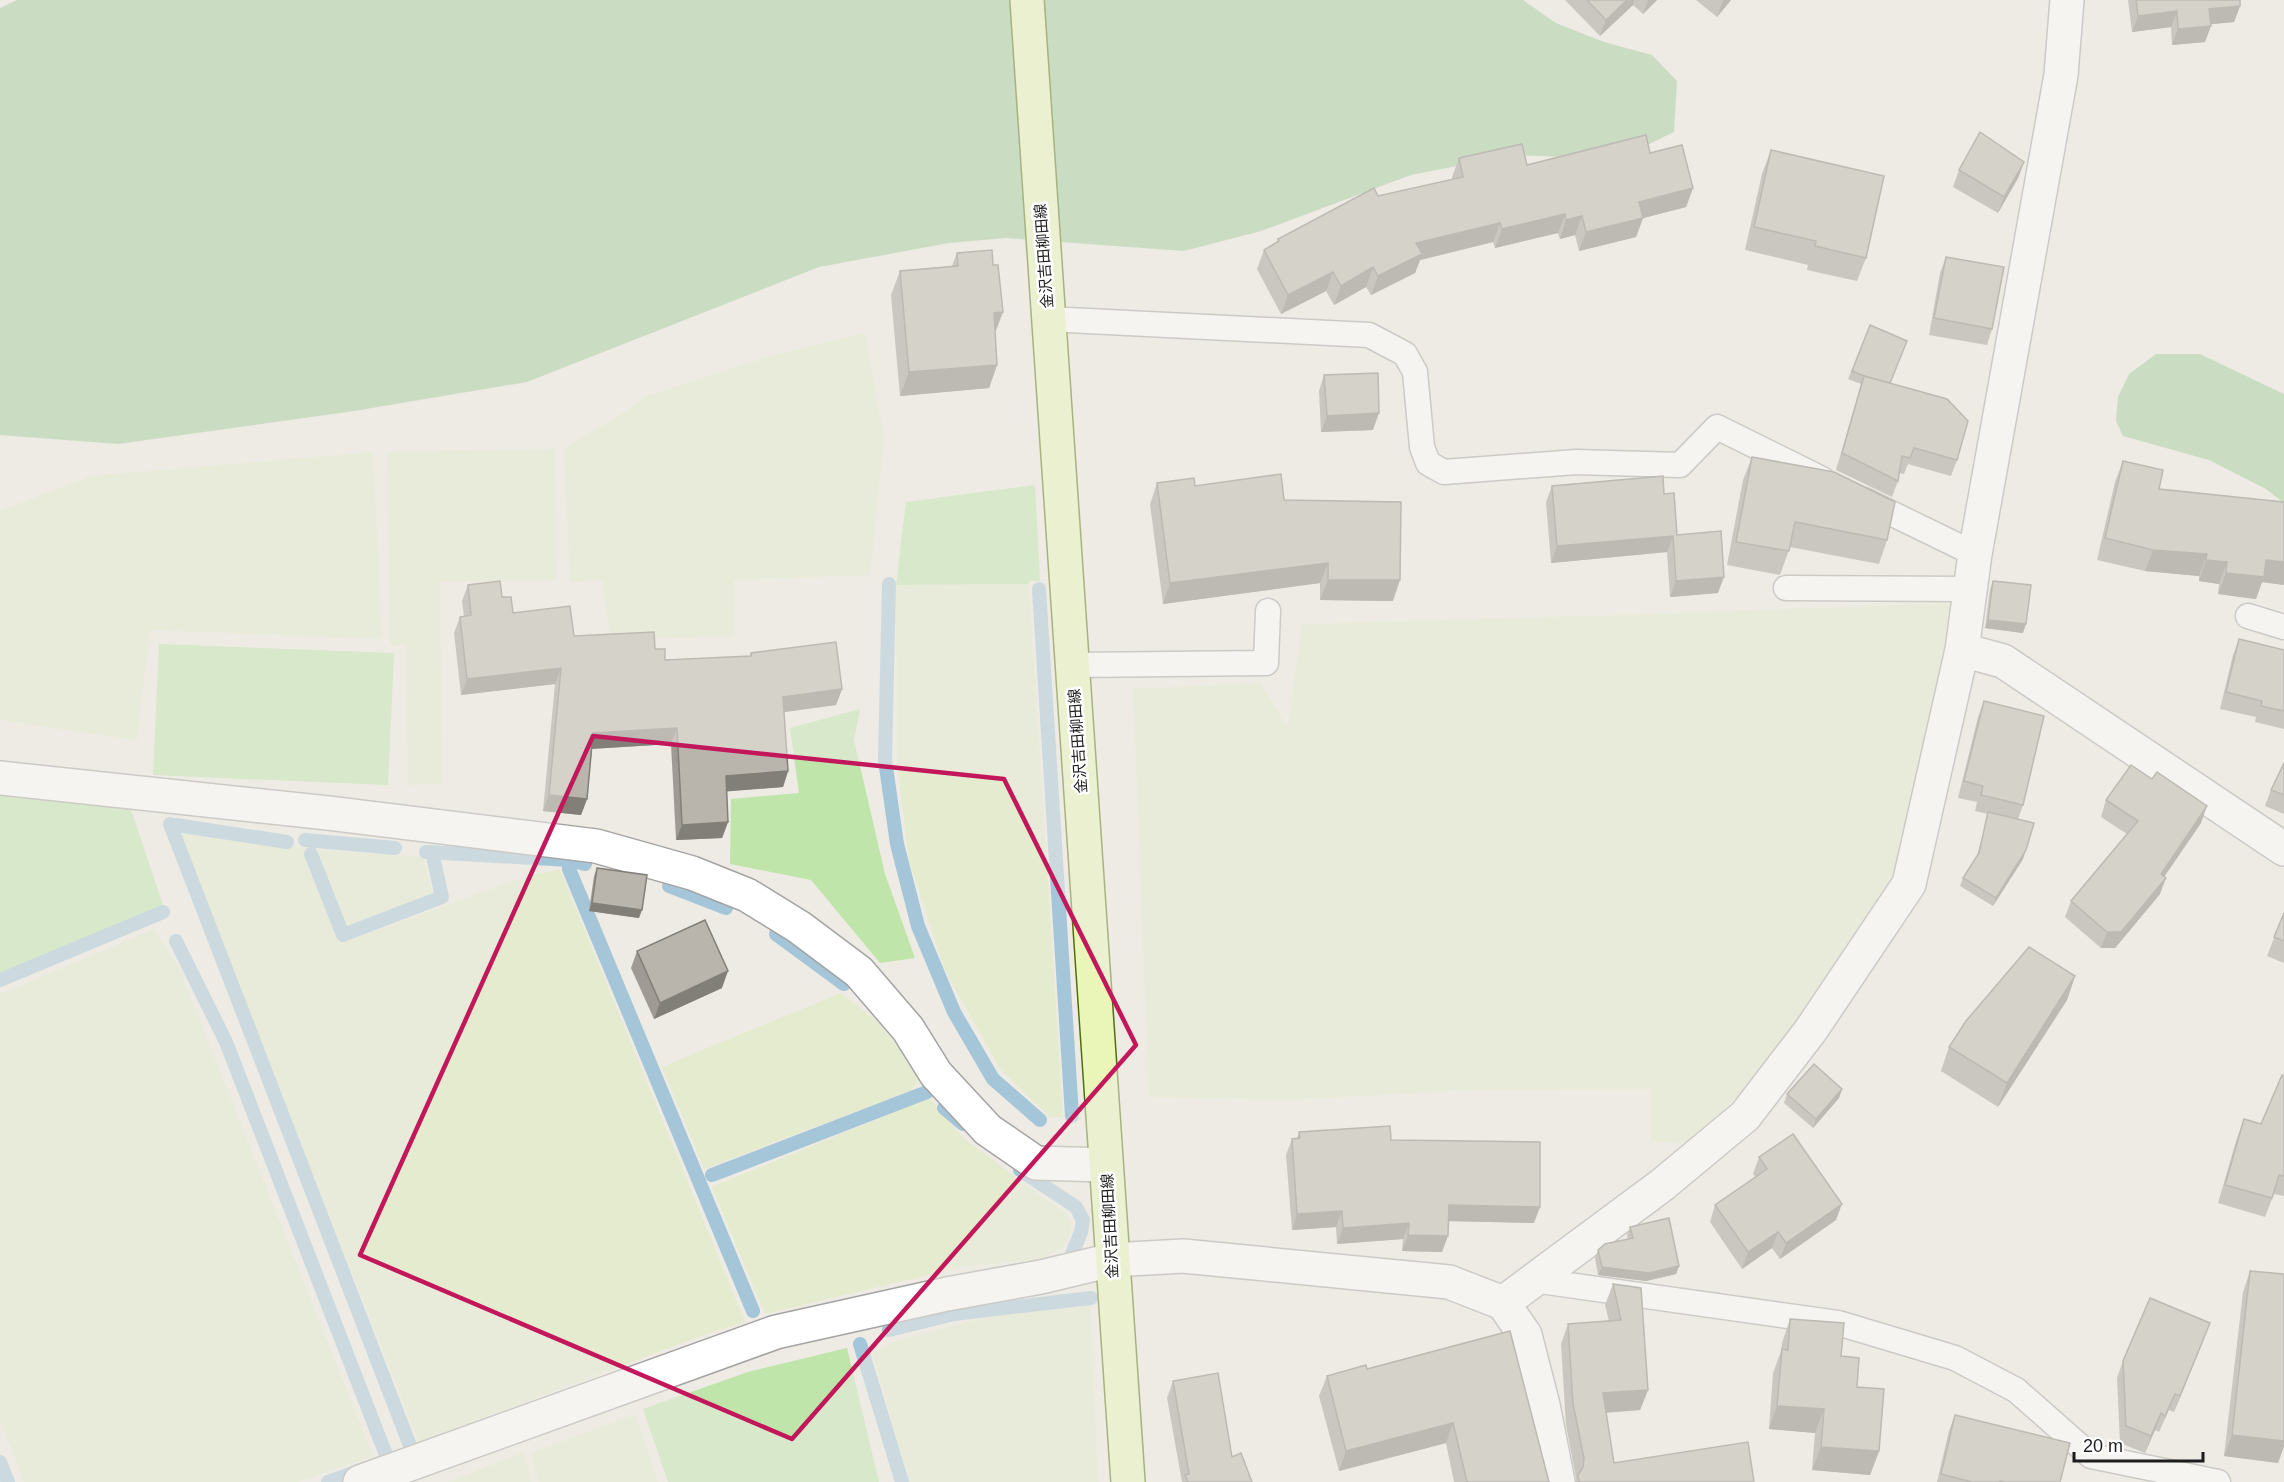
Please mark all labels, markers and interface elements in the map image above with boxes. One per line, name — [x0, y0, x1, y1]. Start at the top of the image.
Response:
street label: 金沢吉田柳田線 — [1031, 203, 1056, 309]
street label: 金沢吉田柳田線 — [1065, 688, 1090, 794]
street label: 金沢吉田柳田線 — [1098, 1173, 1121, 1279]
scale bar — [2074, 1425, 2203, 1463]
text: 20 m — [2083, 1436, 2123, 1456]

